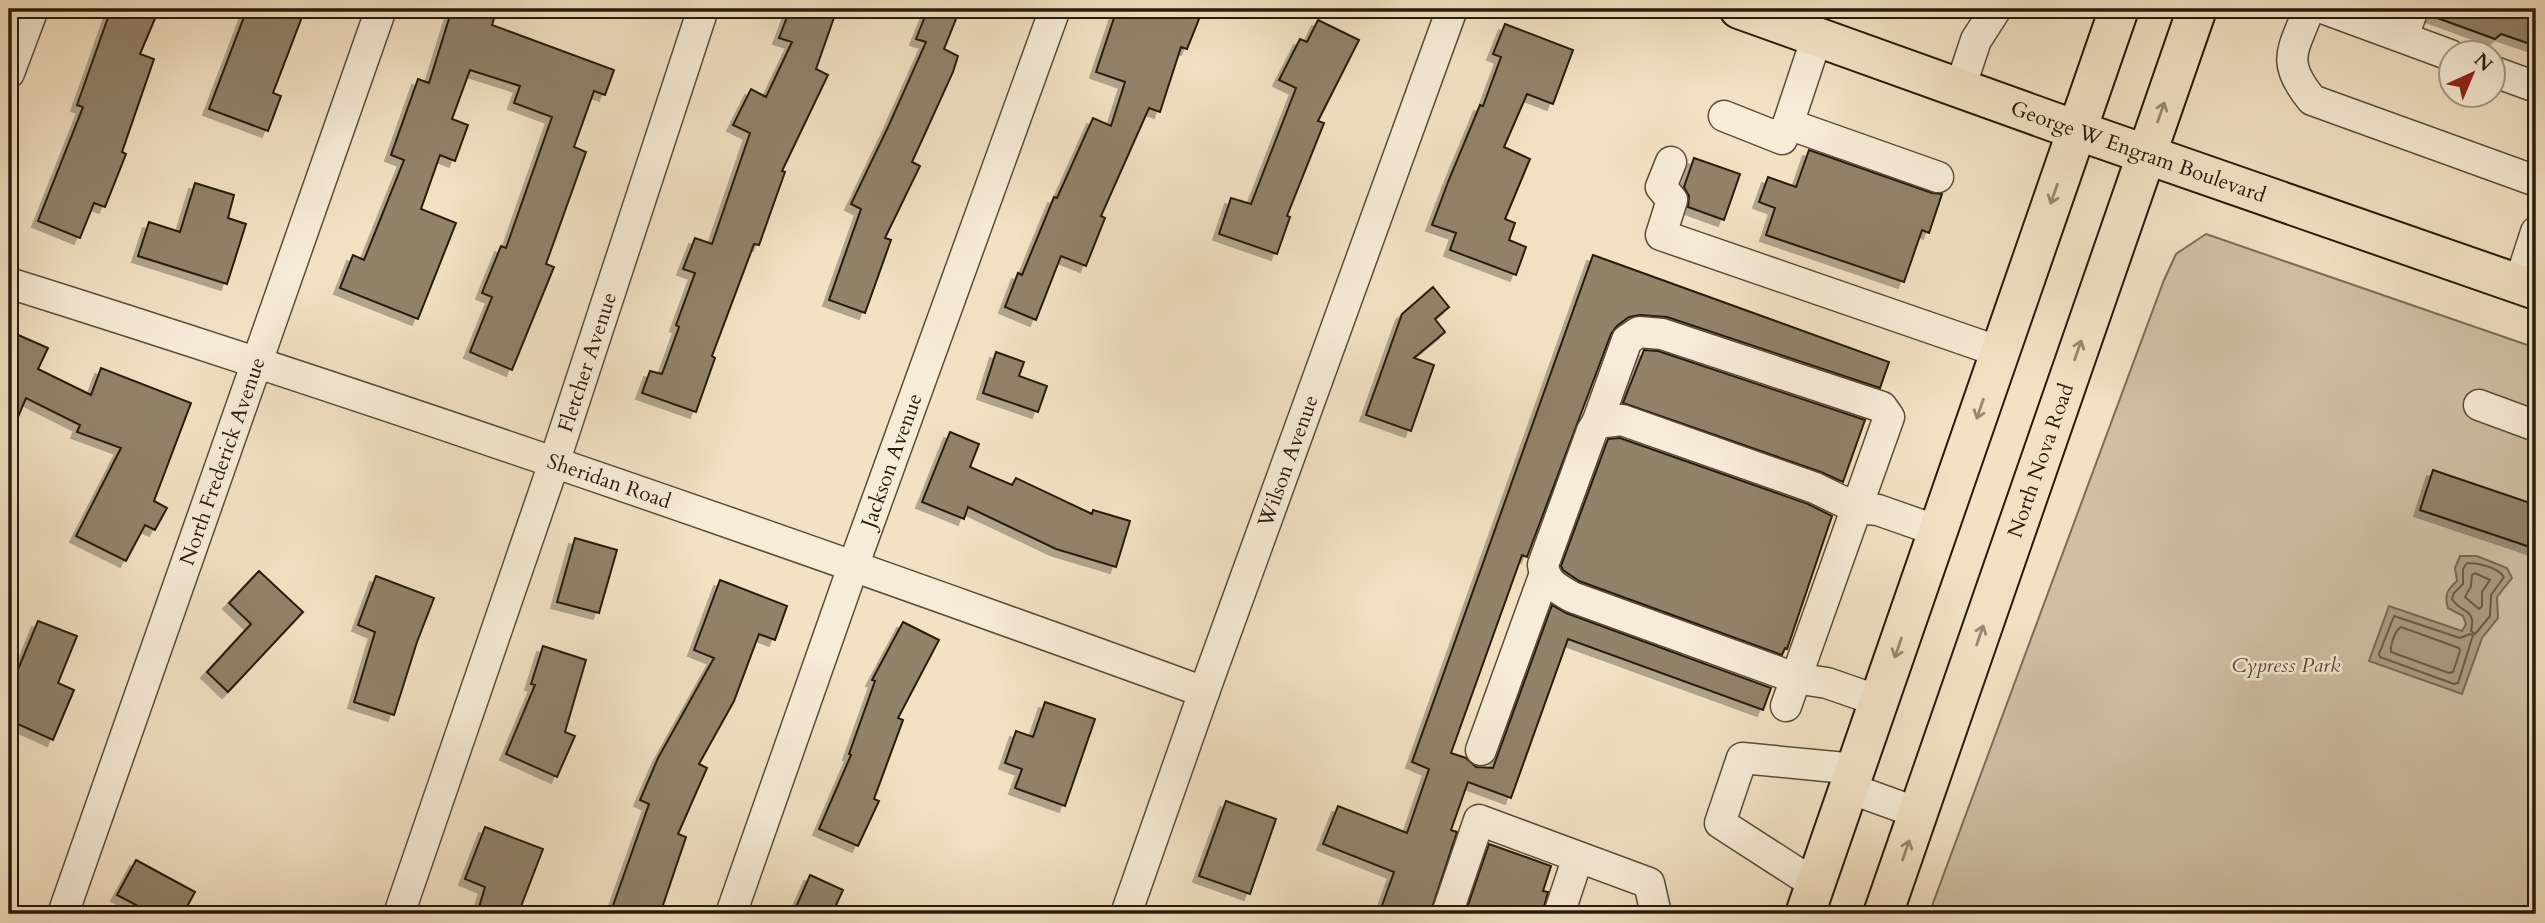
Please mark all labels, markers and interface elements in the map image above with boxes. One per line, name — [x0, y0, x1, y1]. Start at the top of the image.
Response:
north arrow — [2436, 38, 2506, 108]
text: N — [2468, 47, 2498, 78]
street label: George W Engram Boulevard — [2007, 94, 2270, 210]
one-way arrow — [2156, 102, 2168, 124]
one-way arrow — [2047, 183, 2059, 205]
street label: Fletcher Avenue — [551, 289, 624, 436]
one-way arrow — [2073, 340, 2085, 362]
street label: North Frederick Avenue — [173, 353, 273, 569]
street label: North Nova Road — [2001, 380, 2081, 542]
street label: Jackson Avenue — [853, 389, 930, 535]
street label: Wilson Avenue — [1251, 391, 1326, 532]
one-way arrow — [1973, 398, 1985, 420]
street label: Sheridan Road — [543, 447, 675, 516]
one-way arrow — [1975, 624, 1987, 646]
one-way arrow — [1891, 636, 1903, 658]
park label: Cypress Park — [2232, 651, 2341, 680]
one-way arrow — [1901, 839, 1913, 861]

